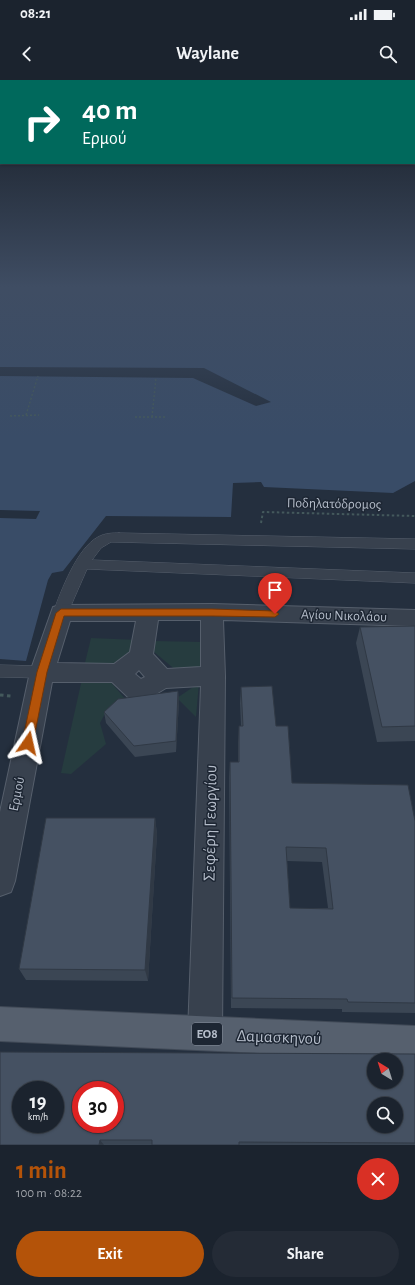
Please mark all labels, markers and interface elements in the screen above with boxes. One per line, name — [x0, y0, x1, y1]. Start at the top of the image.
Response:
text: 08:21 — [20, 6, 51, 21]
icon: back — [16, 43, 38, 65]
icon: search — [377, 43, 399, 65]
text: Waylane — [176, 45, 239, 63]
icon: right — [16, 96, 68, 148]
text: 40 m — [82, 97, 138, 125]
text: Ερμού — [82, 130, 127, 148]
street label: Ποδηλατόδρομος — [287, 496, 382, 512]
pin — [258, 573, 292, 614]
icon: arrive — [264, 579, 286, 601]
street label: Αγίου Νικολάου — [301, 608, 387, 624]
position arrow — [7, 722, 49, 764]
street label: Σεφέρη Γεωργίου — [200, 765, 220, 881]
street label: Ερμού — [7, 776, 27, 812]
road number: ΕΟ8 — [192, 1023, 222, 1045]
street label: Δαμασκηνού — [236, 1027, 322, 1047]
north arrow — [367, 1053, 403, 1089]
map controls — [367, 1053, 403, 1133]
speed limit sign: 30 — [72, 1081, 124, 1133]
text: 19 — [30, 1092, 46, 1112]
button: search — [367, 1097, 403, 1133]
text: km/h — [28, 1112, 48, 1122]
button: close — [357, 1158, 399, 1200]
text: 1 min — [16, 1159, 67, 1183]
text: 100 m · 08:22 — [16, 1187, 82, 1200]
button: Exit — [16, 1231, 204, 1277]
button: Share — [212, 1231, 399, 1277]

